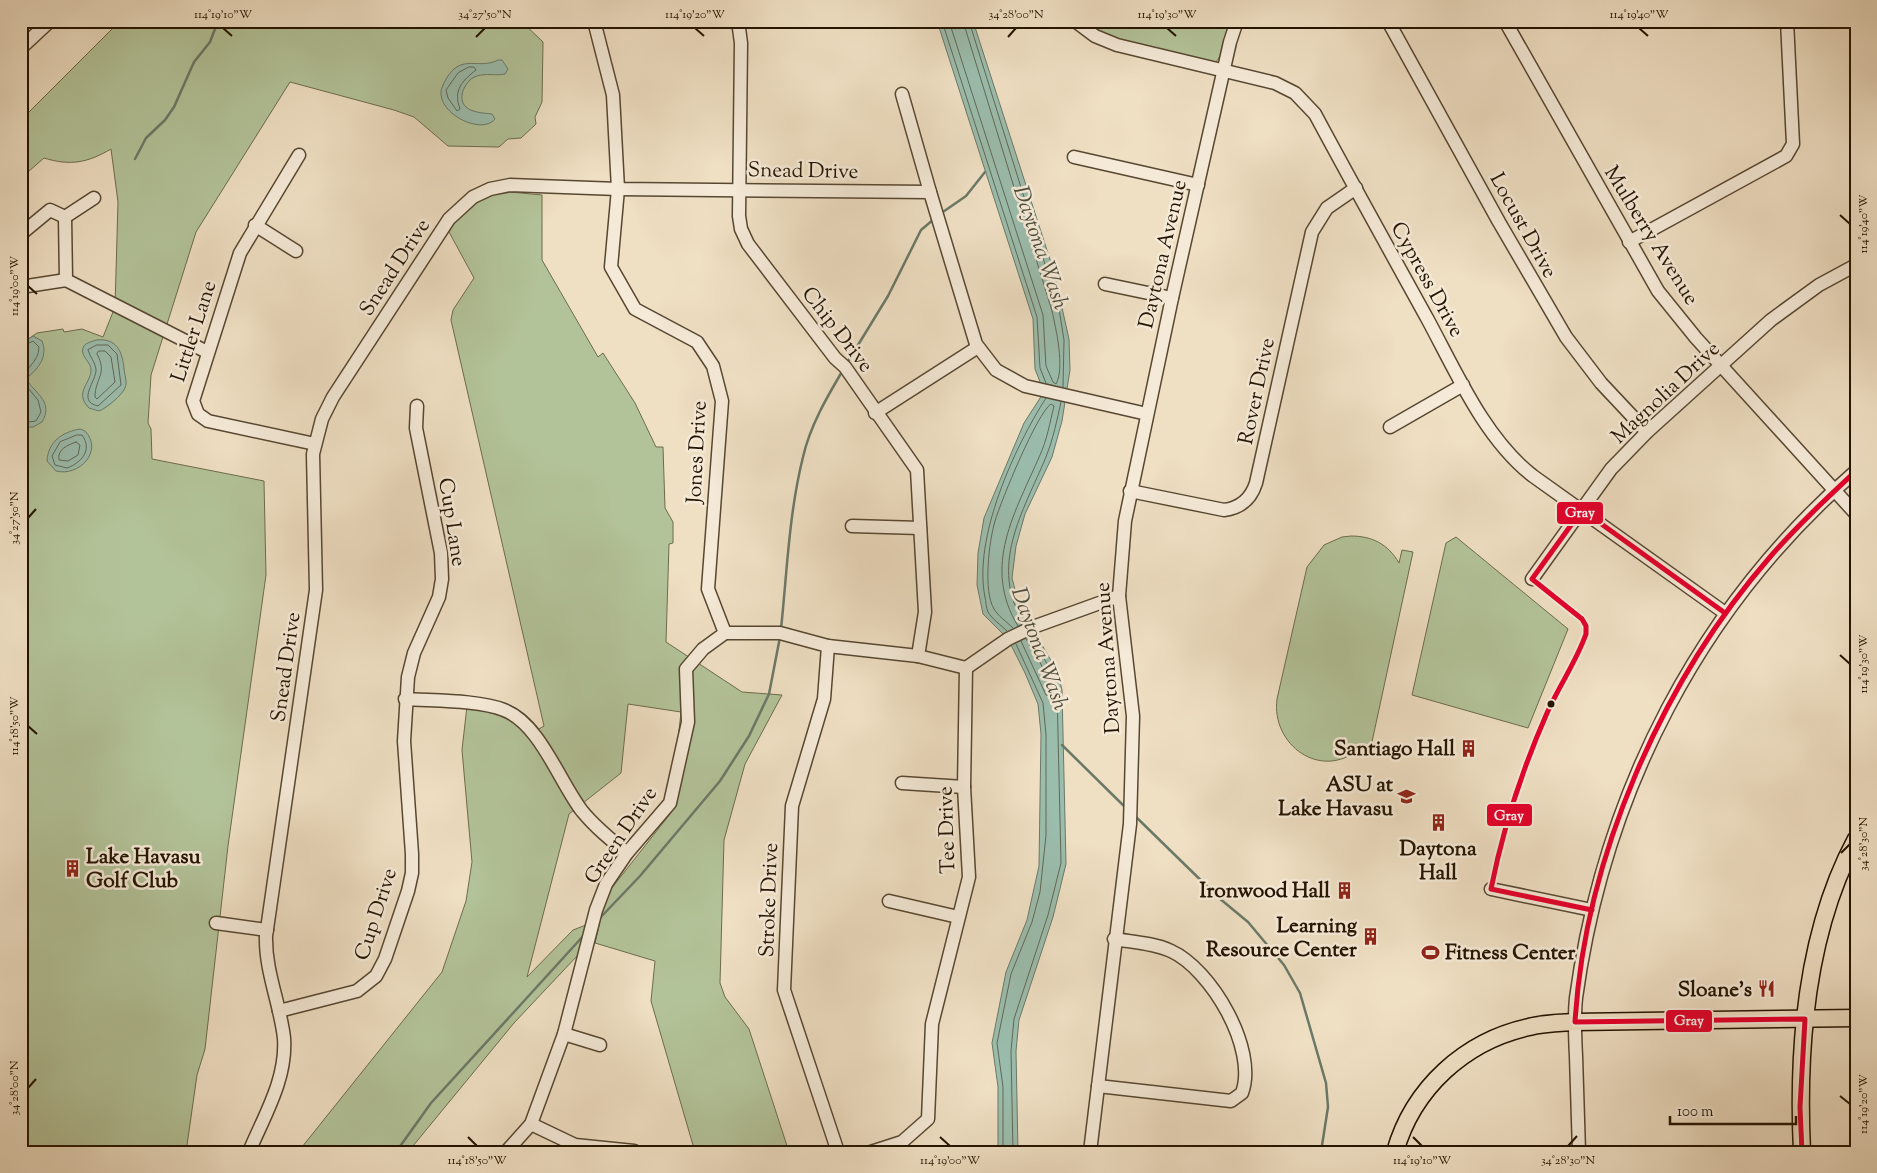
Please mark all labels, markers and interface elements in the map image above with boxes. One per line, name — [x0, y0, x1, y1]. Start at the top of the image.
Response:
text: 114°19'10"W — [194, 6, 253, 24]
text: 34°27'50"N — [458, 6, 512, 24]
text: 114°19'20"W — [665, 6, 726, 24]
text: 34°28'00"N — [989, 6, 1044, 24]
text: 114°19'30"W — [1137, 6, 1197, 24]
text: 114°19'40"W — [1609, 6, 1669, 24]
street label: Snead Drive — [747, 156, 859, 188]
street label: Mulberry Avenue — [1595, 161, 1705, 312]
street label: Locust Drive — [1481, 168, 1564, 284]
street label: Daytona Avenue — [1132, 177, 1196, 332]
water label: Daytona Wash — [1003, 182, 1075, 314]
text: 114°19'40"W — [1855, 194, 1873, 254]
street label: Snead Drive — [353, 213, 438, 323]
street label: Cypress Drive — [1382, 217, 1470, 343]
text: 114°19'00"W — [6, 255, 24, 316]
street label: Littler Lane — [164, 277, 225, 386]
street label: Chip Drive — [793, 281, 880, 380]
street label: Rover Drive — [1232, 335, 1284, 448]
street label: Magnolia Drive — [1605, 335, 1727, 452]
street label: Jones Drive — [680, 400, 716, 505]
street label: Cup Lane — [429, 476, 473, 569]
text: 34°27'50"N — [6, 491, 24, 545]
line badge: Gray — [1556, 501, 1604, 525]
text: Gray — [1565, 504, 1595, 524]
street label: Daytona Avenue — [1089, 581, 1129, 735]
water label: Daytona Wash — [1001, 583, 1075, 715]
street label: Snead Drive — [264, 610, 310, 724]
text: 114°19'30"W — [1855, 634, 1873, 694]
text: 114°18'50"W — [6, 696, 24, 756]
unlabelled marker — [1546, 699, 1556, 709]
place label: Santiago Hall — [1334, 735, 1455, 765]
building icon: Santiago Hall — [1459, 738, 1479, 758]
place label: ASU at Lake Havasu — [1278, 771, 1394, 825]
street label: Green Drive — [578, 781, 665, 891]
street label: Tee Drive — [931, 786, 965, 874]
school or university icon: ASU at Lake Havasu — [1397, 786, 1417, 806]
line badge: Gray — [1486, 803, 1533, 827]
text: Gray — [1494, 807, 1524, 827]
building icon: Daytona Hall — [1428, 813, 1448, 833]
text: 34°28'30"N — [1855, 817, 1873, 871]
place label: Daytona Hall — [1399, 835, 1477, 889]
street label: Stroke Drive — [753, 842, 787, 958]
place label: Lake Havasu Golf Club — [86, 843, 202, 897]
building icon: Lake Havasu Golf Club — [62, 858, 82, 878]
street label: Cup Drive — [348, 865, 406, 965]
place label: Ironwood Hall — [1200, 877, 1330, 907]
building icon: Ironwood Hall — [1334, 880, 1354, 900]
place label: Learning Resource Center — [1206, 912, 1358, 966]
building icon: Learning Resource Center — [1361, 927, 1381, 947]
place label: Fitness Center — [1445, 939, 1576, 969]
sports icon: Fitness Center — [1421, 942, 1441, 962]
place label: Sloane's — [1678, 976, 1752, 1006]
restaurant icon: Sloane's — [1756, 979, 1776, 999]
line badge: Gray — [1665, 1009, 1713, 1033]
text: Gray — [1674, 1012, 1704, 1032]
text: 34°28'00"N — [6, 1060, 24, 1115]
text: 114°19'20"W — [1855, 1073, 1873, 1134]
scale bar — [1670, 1093, 1796, 1125]
text: 100 m — [1677, 1102, 1714, 1123]
text: 114°18'50"W — [447, 1152, 507, 1170]
text: 114°19'00"W — [920, 1152, 981, 1170]
text: 114°19'10"W — [1393, 1152, 1452, 1170]
text: 34°28'30"N — [1541, 1152, 1595, 1170]

